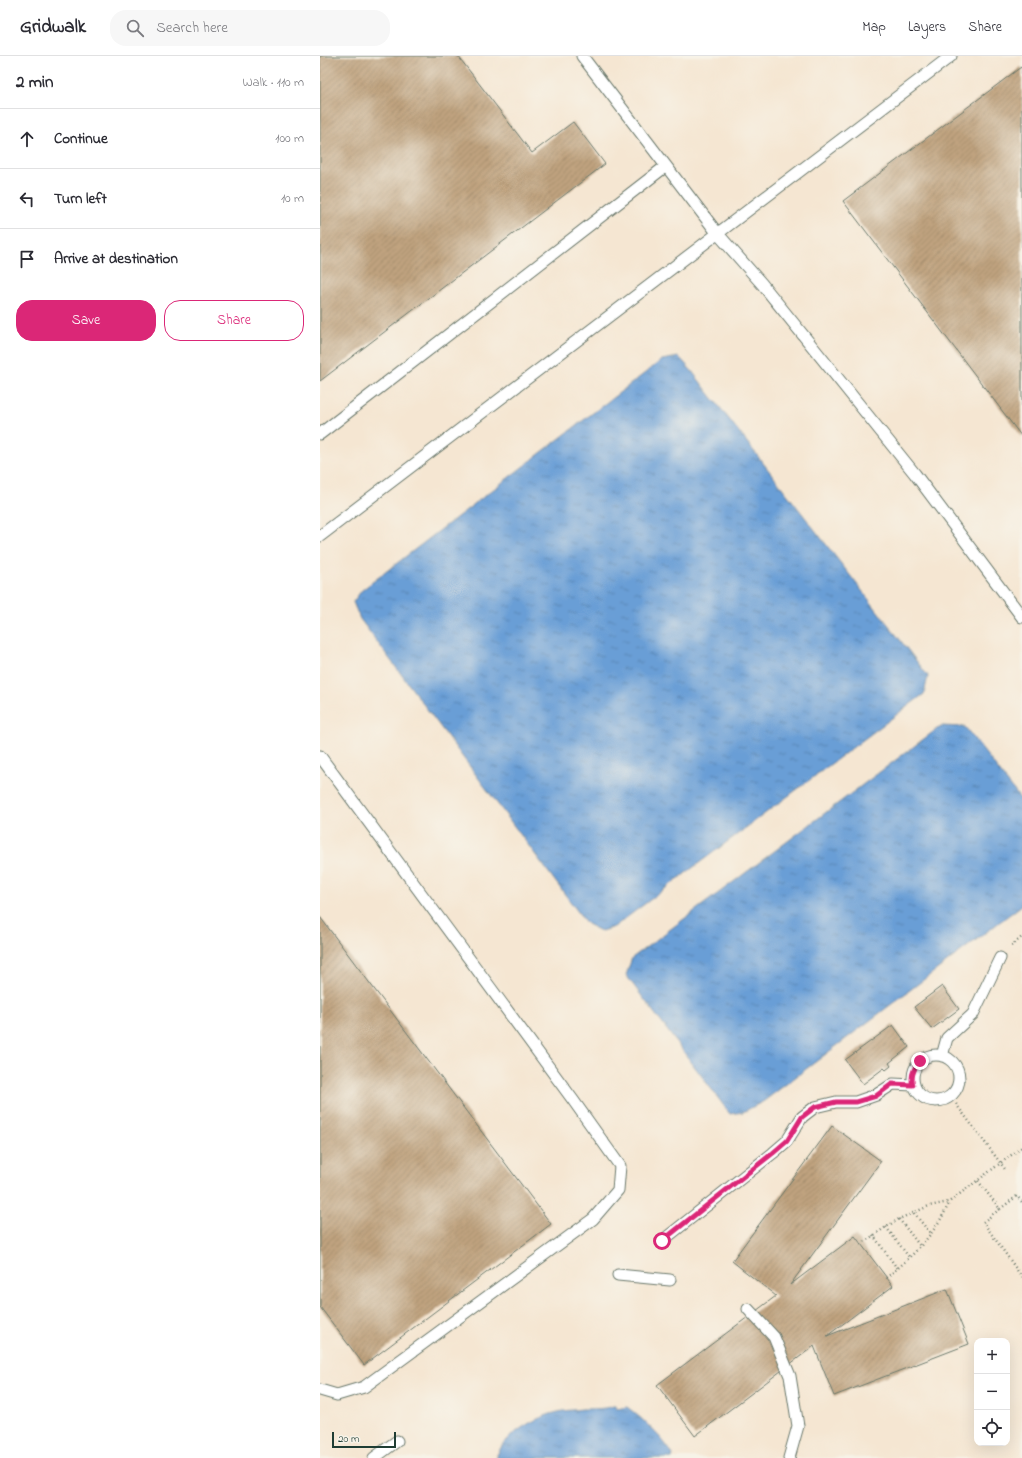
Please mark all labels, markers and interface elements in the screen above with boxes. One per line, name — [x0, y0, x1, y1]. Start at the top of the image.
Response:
search box — [110, 10, 390, 46]
text: Gridwalk — [20, 14, 86, 41]
icon: search — [124, 17, 146, 39]
text: Search here — [156, 17, 228, 39]
text: Map — [862, 17, 886, 38]
text: Layers — [908, 17, 946, 38]
text: Share — [968, 17, 1002, 38]
text: 2 min — [16, 70, 53, 95]
text: Walk · 110 m — [243, 73, 304, 92]
icon: ahead — [16, 128, 38, 150]
text: Continue — [54, 128, 108, 150]
text: 100 m — [275, 129, 304, 148]
icon: left — [16, 188, 38, 210]
text: Turn left — [54, 188, 107, 210]
text: 10 m — [281, 189, 304, 208]
icon: arrive — [16, 248, 38, 270]
text: Arrive at destination — [54, 248, 178, 270]
button: Save — [16, 300, 156, 341]
button: Share — [164, 300, 304, 341]
route end — [911, 1052, 929, 1070]
route start — [653, 1232, 671, 1250]
map controls — [974, 1338, 1010, 1446]
button: + — [974, 1338, 1010, 1374]
button: − — [974, 1374, 1010, 1410]
button: locate — [974, 1410, 1010, 1446]
scale bar — [332, 1430, 396, 1449]
text: 20 m — [338, 1431, 360, 1447]

